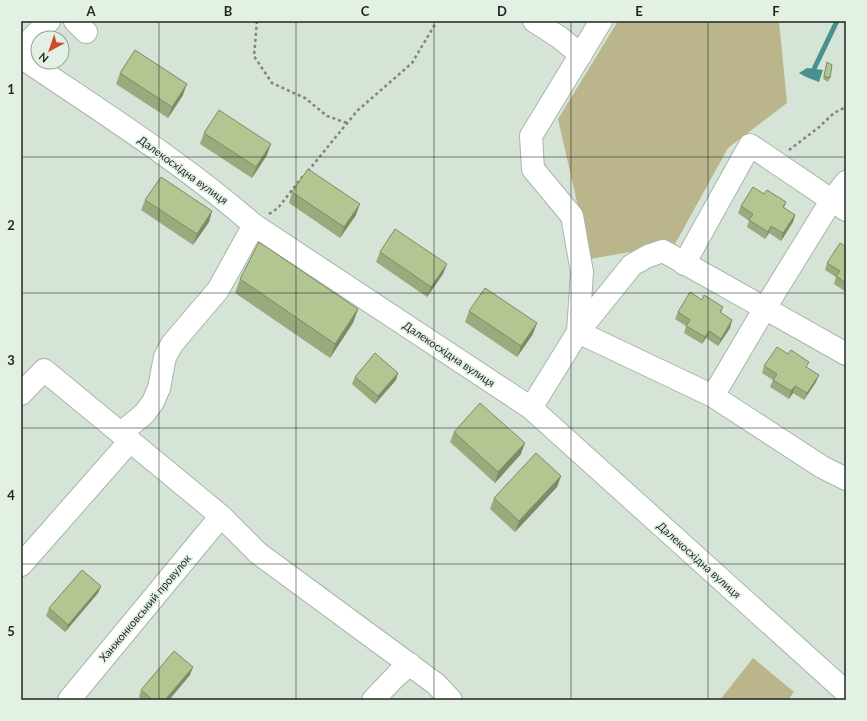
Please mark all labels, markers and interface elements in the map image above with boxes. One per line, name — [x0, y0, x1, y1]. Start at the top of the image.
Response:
text: A — [85, 3, 96, 19]
text: B — [224, 3, 233, 19]
text: C — [361, 3, 370, 19]
text: D — [497, 3, 507, 19]
text: E — [635, 3, 643, 19]
text: F — [772, 3, 780, 19]
north arrow — [30, 30, 70, 70]
text: N — [36, 50, 51, 66]
text: 1 — [7, 81, 15, 97]
street label: Далекосхідна вулиця — [136, 133, 231, 207]
text: 2 — [7, 217, 15, 233]
street label: Далекосхідна вулиця — [401, 318, 498, 389]
text: 3 — [7, 352, 15, 368]
text: 4 — [7, 487, 15, 503]
street label: Далекосхідна вулиця — [655, 519, 744, 601]
street label: Ханжонковський провулок — [96, 551, 193, 664]
text: 5 — [7, 623, 15, 639]

